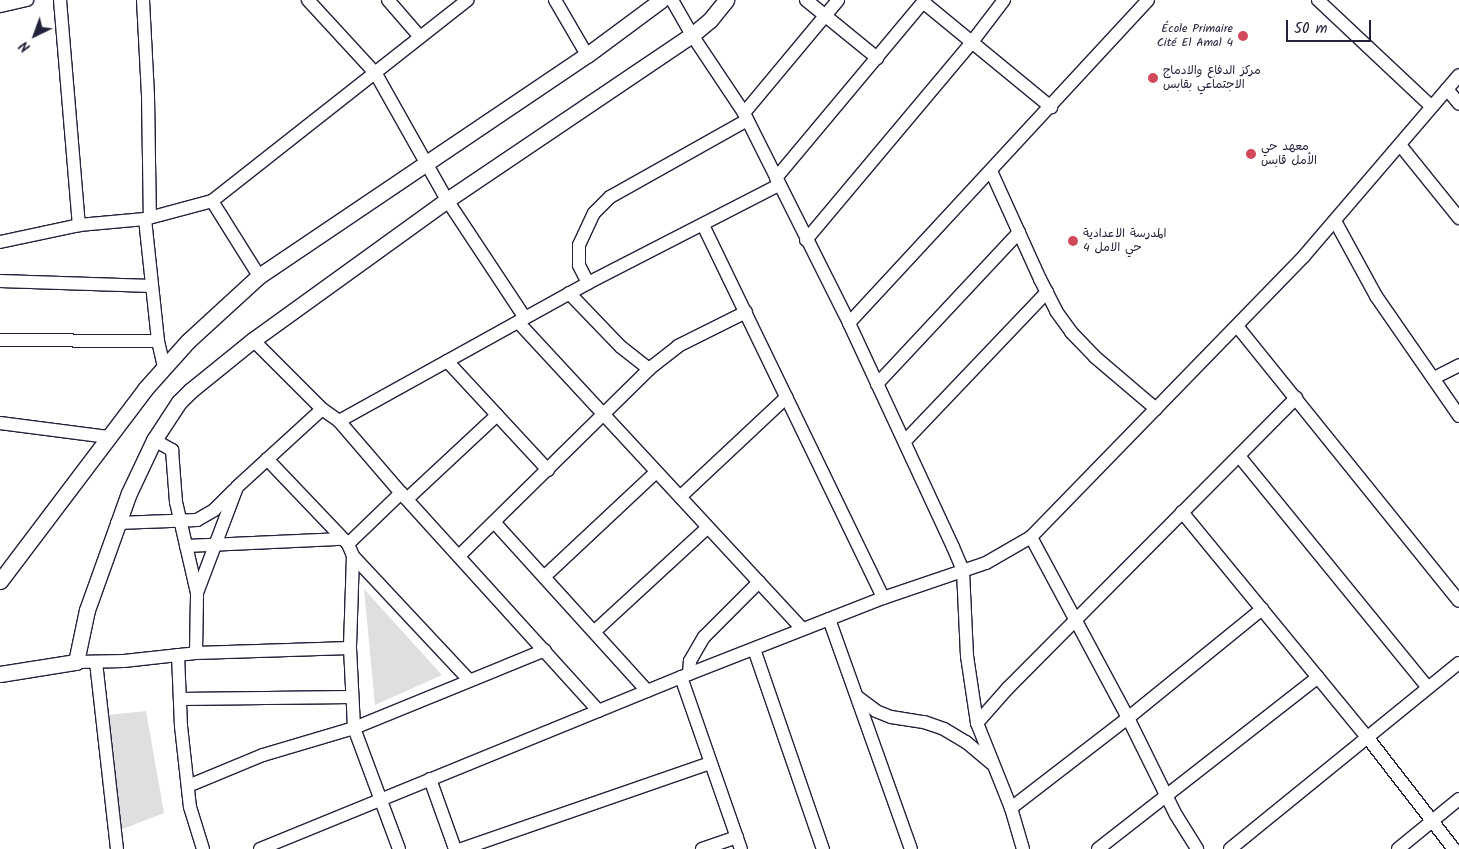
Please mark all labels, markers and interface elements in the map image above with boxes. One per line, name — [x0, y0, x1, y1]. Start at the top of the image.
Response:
north arrow — [10, 10, 60, 60]
scale bar — [1289, 10, 1374, 42]
text: 50 m — [1294, 17, 1328, 41]
place label: École Primaire Cité El Amal 4 — [1157, 22, 1233, 50]
marker: École Primaire Cité El Amal 4 — [1237, 30, 1249, 42]
text: N — [14, 35, 36, 57]
place label: مركز الدفاع والادماج الاجتماعي بقابس — [1163, 64, 1261, 92]
marker: مركز الدفاع والادماج الاجتماعي بقابس — [1147, 72, 1159, 84]
place label: معهد حي الأمل قابس — [1261, 140, 1317, 168]
marker: معهد حي الأمل قابس — [1245, 148, 1257, 160]
place label: المدرسة الاعدادية حي الامل 4 — [1083, 227, 1166, 255]
marker: المدرسة الاعدادية حي الامل 4 — [1067, 235, 1079, 247]

